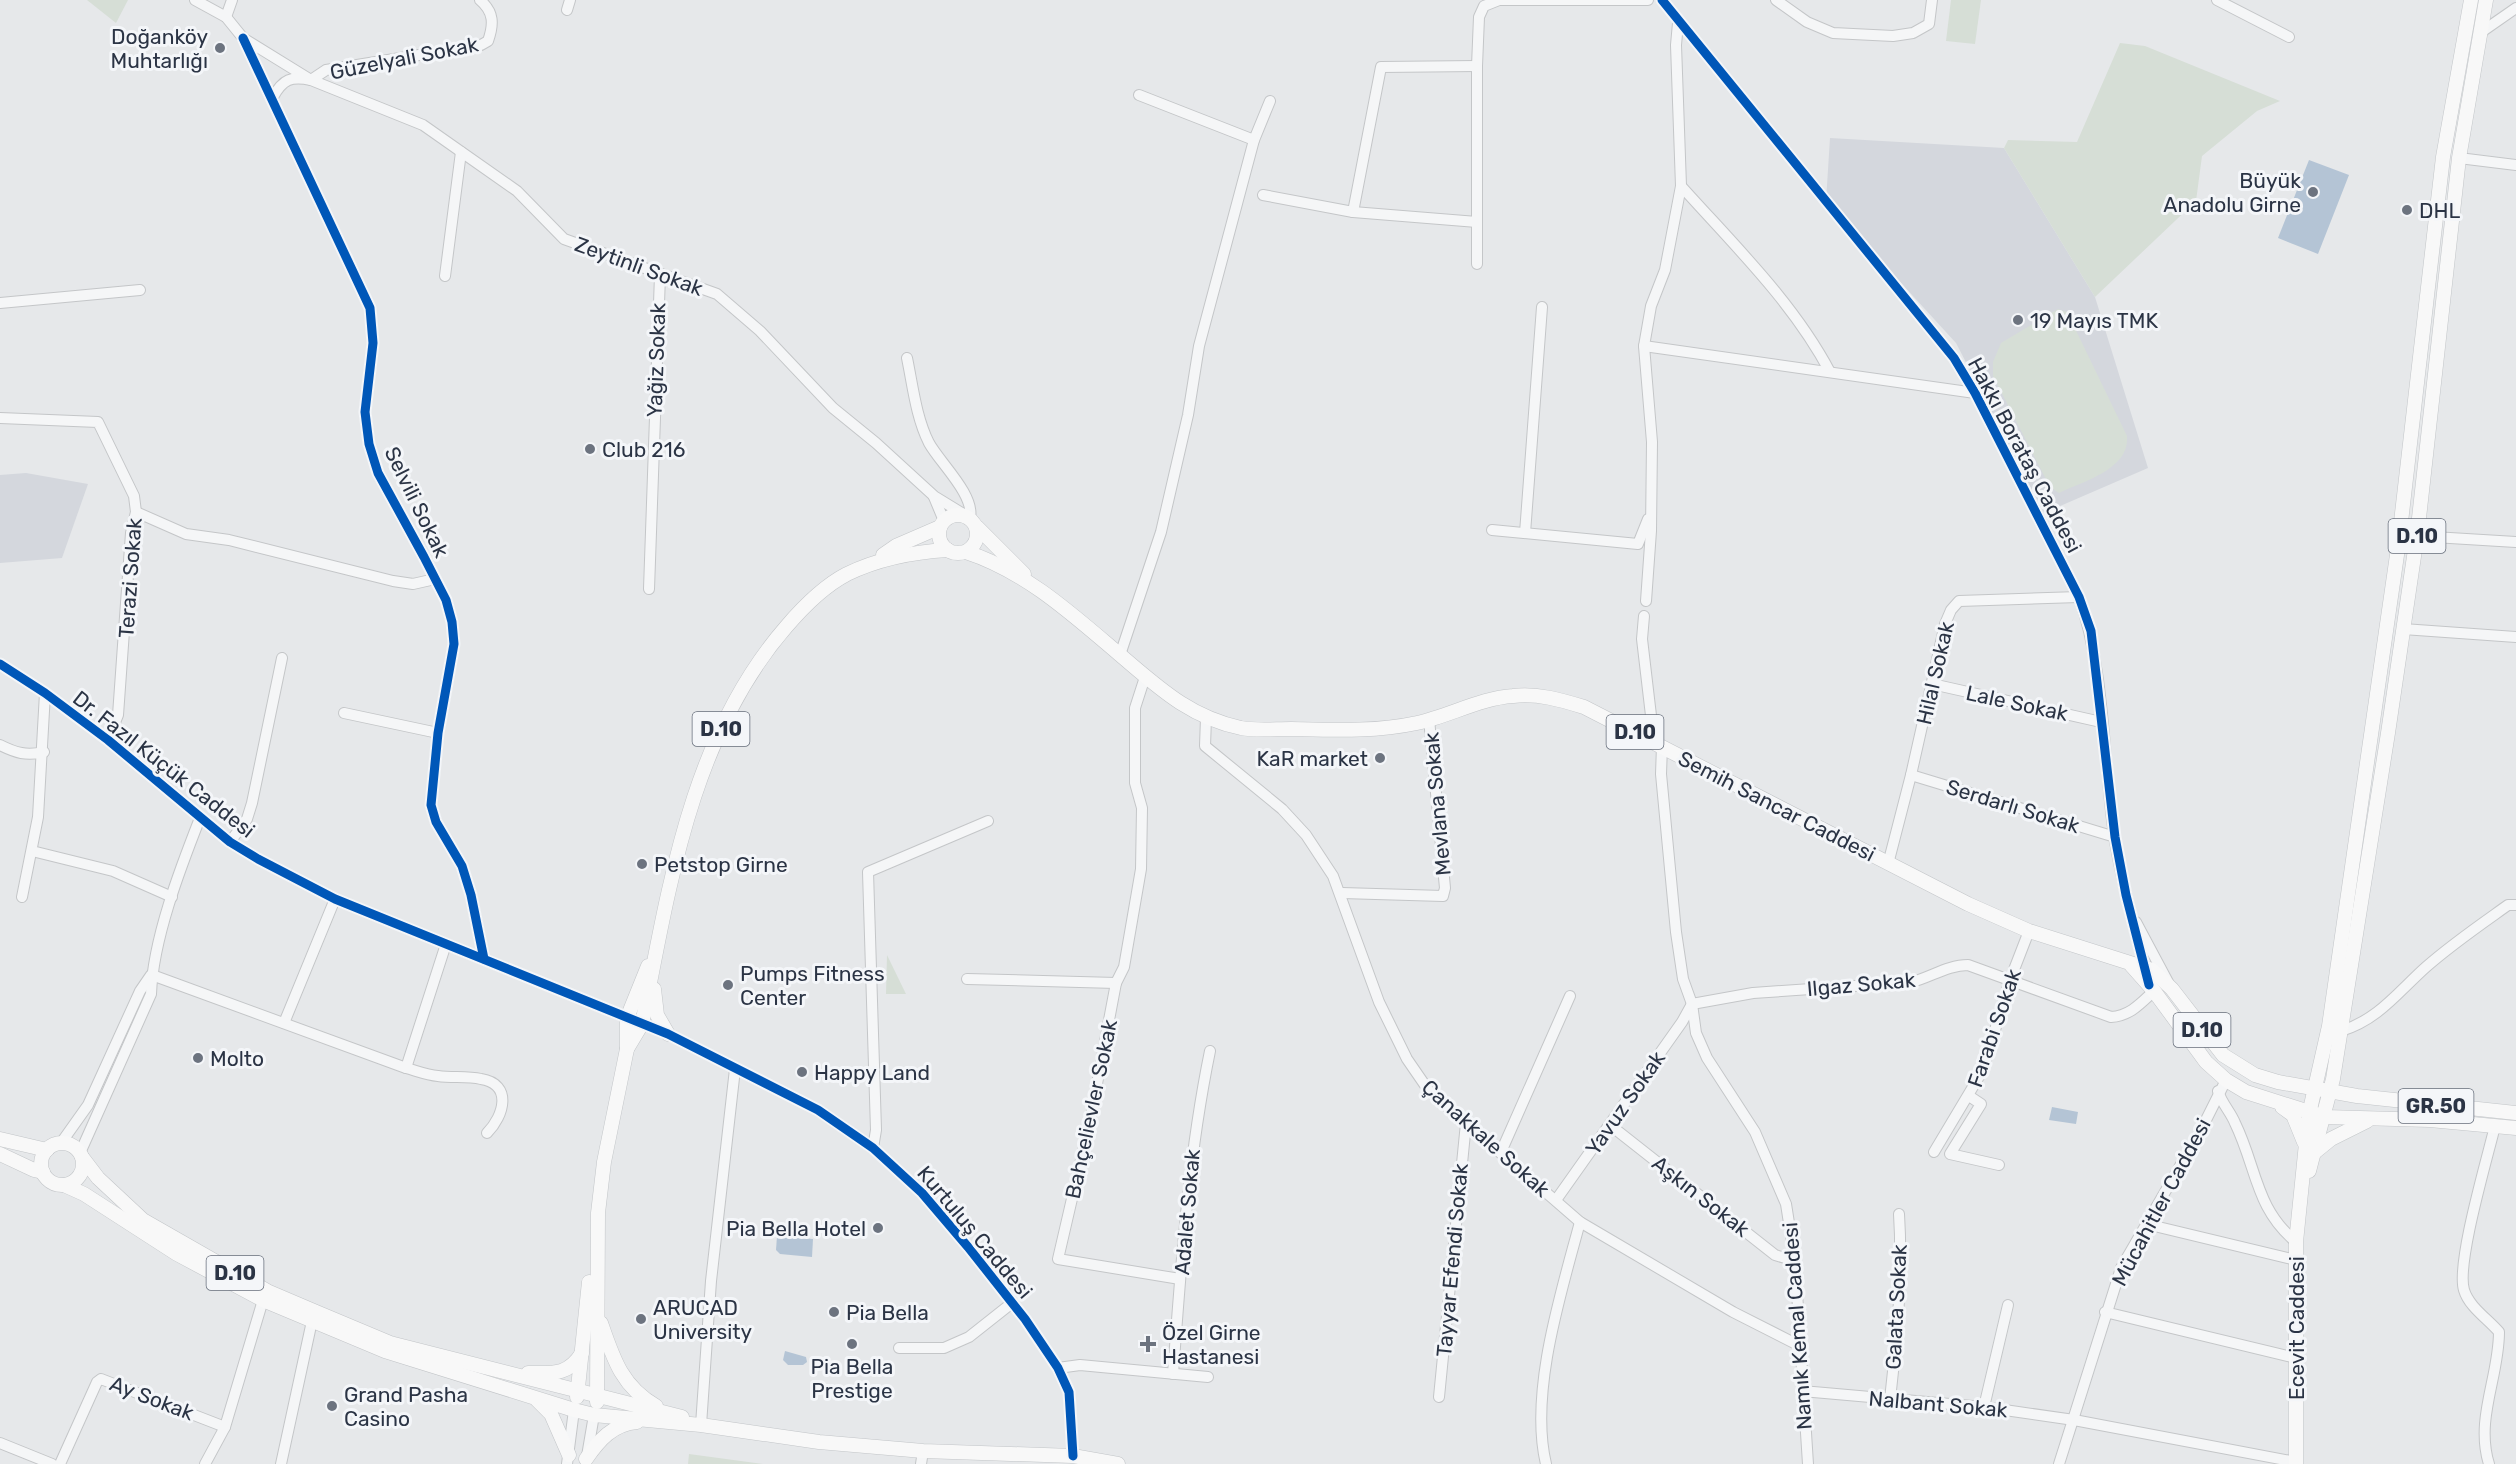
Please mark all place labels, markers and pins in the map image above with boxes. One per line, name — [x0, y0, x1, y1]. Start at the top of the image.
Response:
place label: Doğanköy Muhtarlığı — [110, 24, 208, 73]
marker: Doğanköy Muhtarlığı — [213, 41, 227, 55]
place label: Büyük Anadolu Girne — [2163, 168, 2301, 217]
marker: Büyük Anadolu Girne — [2306, 185, 2320, 199]
place label: DHL — [2419, 198, 2460, 223]
marker: DHL — [2400, 203, 2414, 217]
place label: 19 Mayıs TMK — [2030, 308, 2158, 333]
marker: 19 Mayıs TMK — [2011, 313, 2025, 327]
place label: Club 216 — [602, 437, 685, 462]
marker: Club 216 — [583, 442, 597, 456]
place label: KaR market — [1257, 746, 1368, 771]
marker: KaR market — [1373, 751, 1387, 765]
place label: Petstop Girne — [654, 852, 788, 877]
marker: Petstop Girne — [635, 857, 649, 871]
place label: Pumps Fitness Center — [740, 961, 885, 1010]
marker: Pumps Fitness Center — [721, 978, 735, 992]
place label: Molto — [210, 1046, 264, 1071]
marker: Molto — [191, 1051, 205, 1065]
place label: Happy Land — [814, 1060, 930, 1085]
marker: Happy Land — [795, 1065, 809, 1079]
place label: Pia Bella Hotel — [726, 1216, 866, 1241]
marker: Pia Bella Hotel — [871, 1221, 885, 1235]
place label: ARUCAD University — [653, 1295, 753, 1344]
place label: Pia Bella — [846, 1300, 929, 1325]
marker: Pia Bella — [827, 1305, 841, 1319]
marker: ARUCAD University — [634, 1312, 648, 1326]
place label: Özel Girne Hastanesi — [1162, 1320, 1261, 1369]
marker: Özel Girne Hastanesi — [1139, 1335, 1157, 1353]
marker: Pia Bella Prestige — [845, 1337, 859, 1351]
place label: Pia Bella Prestige — [811, 1354, 893, 1403]
place label: Grand Pasha Casino — [344, 1382, 468, 1431]
marker: Grand Pasha Casino — [325, 1399, 339, 1413]

